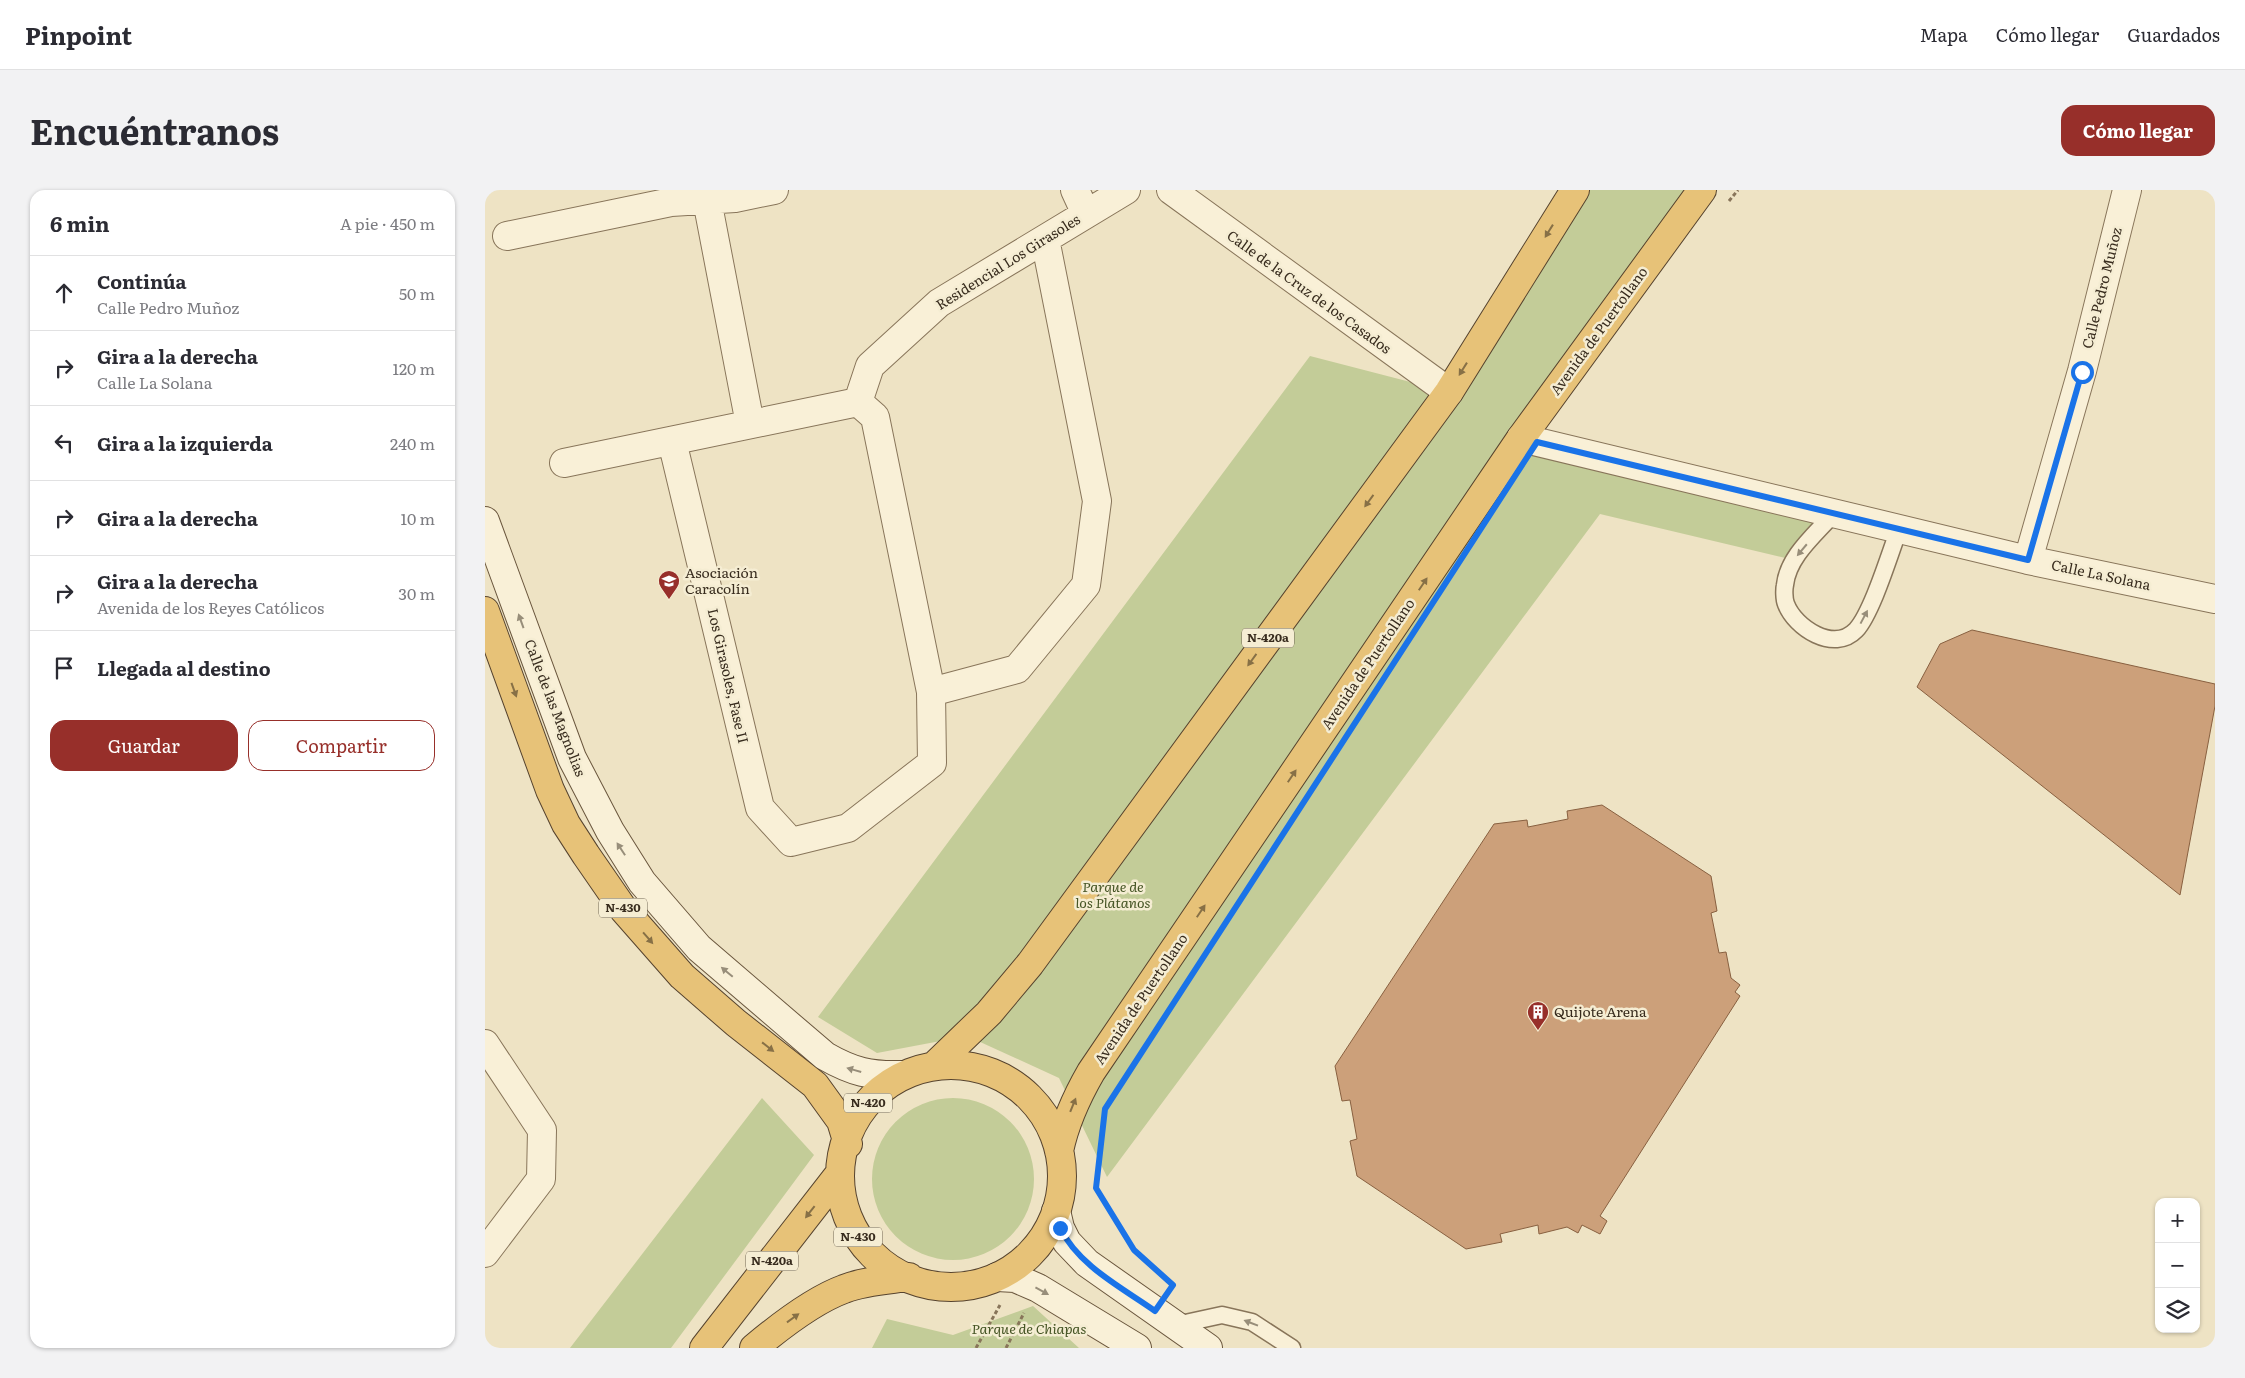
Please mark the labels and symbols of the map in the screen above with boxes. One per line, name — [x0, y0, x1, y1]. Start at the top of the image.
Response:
street label: Residencial Los Girasoles — [931, 209, 1083, 314]
street label: Calle de la Cruz de los Casados — [1223, 225, 1396, 358]
one-way arrow — [1545, 225, 1554, 238]
street label: Calle Pedro Muñoz — [2076, 225, 2126, 351]
street label: Avenida de Puertollano — [1545, 262, 1652, 399]
route start — [2071, 361, 2094, 384]
one-way arrow — [1458, 362, 1468, 376]
one-way arrow — [1363, 494, 1374, 507]
one-way arrow — [1796, 543, 1807, 556]
street label: Calle La Solana — [2050, 554, 2153, 594]
place label: Asociación Caracolín — [685, 562, 758, 598]
school or university icon: Asociación Caracolín — [657, 569, 681, 600]
one-way arrow — [1418, 577, 1428, 590]
street label: Avenida de Puertollano — [1316, 594, 1419, 733]
street label: Los Girasoles, Fase II — [704, 606, 754, 745]
one-way arrow — [1860, 609, 1868, 624]
one-way arrow — [517, 613, 525, 628]
road number: N-420a — [1242, 628, 1294, 648]
street label: Calle de las Magnolias — [521, 636, 591, 779]
one-way arrow — [1247, 653, 1257, 667]
one-way arrow — [511, 682, 518, 697]
one-way arrow — [1287, 769, 1297, 783]
one-way arrow — [616, 842, 626, 856]
park label: Parque de los Plátanos — [1076, 876, 1150, 912]
road number: N-430 — [599, 898, 647, 918]
one-way arrow — [1196, 904, 1206, 918]
street label: Avenida de Puertollano — [1089, 929, 1192, 1068]
one-way arrow — [643, 931, 654, 944]
one-way arrow — [720, 966, 733, 977]
building icon: Quijote Arena — [1526, 1000, 1550, 1031]
place label: Quijote Arena — [1554, 1001, 1647, 1021]
one-way arrow — [761, 1042, 774, 1053]
one-way arrow — [847, 1066, 862, 1074]
road number: N-420 — [844, 1094, 892, 1112]
one-way arrow — [1070, 1098, 1078, 1112]
one-way arrow — [804, 1205, 815, 1218]
route end — [1049, 1217, 1072, 1240]
road number: N-430 — [834, 1228, 882, 1246]
road number: N-420a — [746, 1252, 798, 1270]
one-way arrow — [1035, 1287, 1050, 1295]
one-way arrow — [786, 1313, 799, 1324]
park label: Parque de Chiapas — [972, 1318, 1087, 1338]
one-way arrow — [1243, 1319, 1258, 1327]

